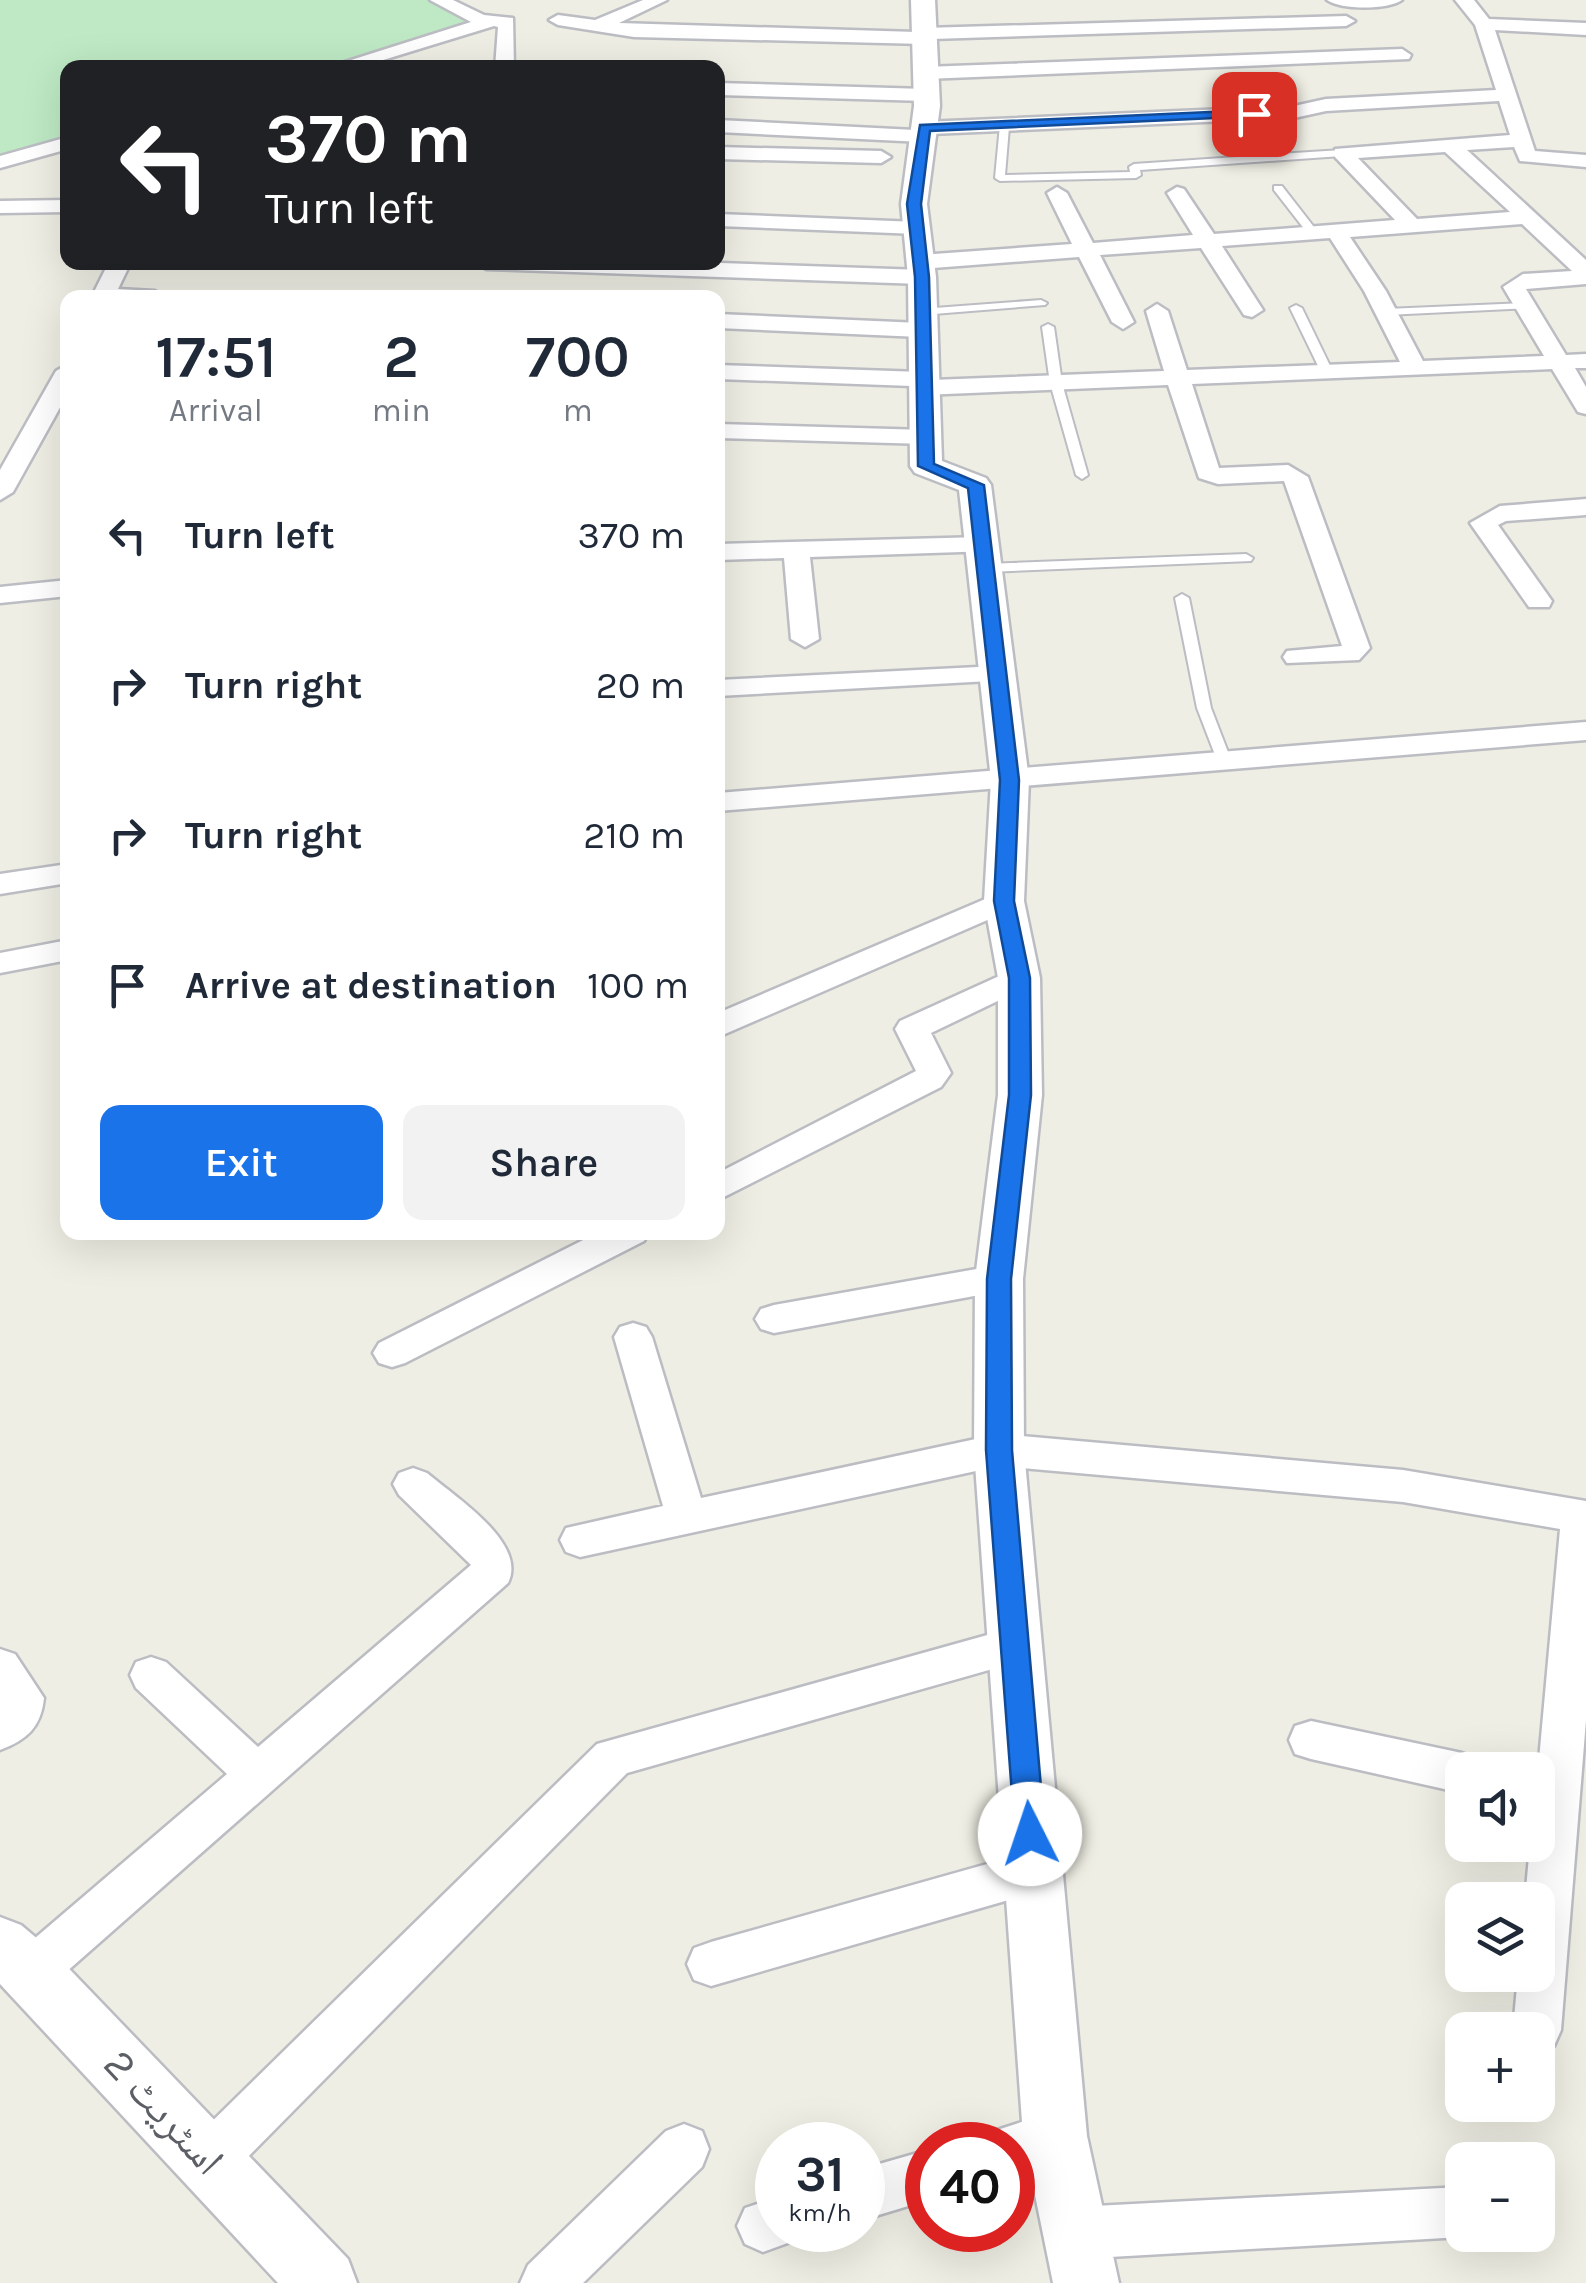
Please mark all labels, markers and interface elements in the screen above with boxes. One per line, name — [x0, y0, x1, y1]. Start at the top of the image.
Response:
pin — [1212, 72, 1297, 157]
icon: arrive — [1227, 87, 1282, 142]
text: 370 m — [265, 98, 472, 180]
icon: left — [100, 100, 230, 230]
text: Turn left — [265, 182, 434, 234]
text: 17:51 — [155, 322, 277, 392]
text: 2 — [383, 322, 419, 392]
text: 700 — [526, 322, 630, 392]
text: Arrival — [169, 392, 263, 429]
text: min — [372, 392, 431, 429]
text: m — [563, 392, 593, 429]
icon: left — [100, 508, 155, 563]
text: Turn left — [185, 513, 335, 558]
text: 370 m — [578, 513, 685, 558]
icon: right — [100, 658, 155, 713]
text: Turn right — [185, 663, 362, 708]
text: 20 m — [596, 663, 685, 708]
icon: right — [100, 808, 155, 863]
text: Turn right — [185, 813, 362, 858]
text: 210 m — [583, 813, 685, 858]
icon: arrive — [100, 958, 155, 1013]
text: Arrive at destination — [185, 963, 557, 1008]
text: 100 m — [587, 963, 689, 1008]
button: Exit — [100, 1105, 383, 1220]
button: Share — [403, 1105, 685, 1220]
map controls — [1445, 1752, 1555, 2252]
button: sound — [1445, 1752, 1555, 1862]
position arrow — [978, 1782, 1082, 1886]
button: layers — [1445, 1882, 1555, 1992]
button: + — [1445, 2012, 1555, 2122]
street label: اسٹریٹ 2 — [94, 2039, 234, 2185]
speed limit sign: 40 — [905, 2122, 1035, 2252]
button: − — [1445, 2142, 1555, 2252]
text: 31 — [796, 2145, 844, 2204]
text: km/h — [788, 2198, 852, 2227]

